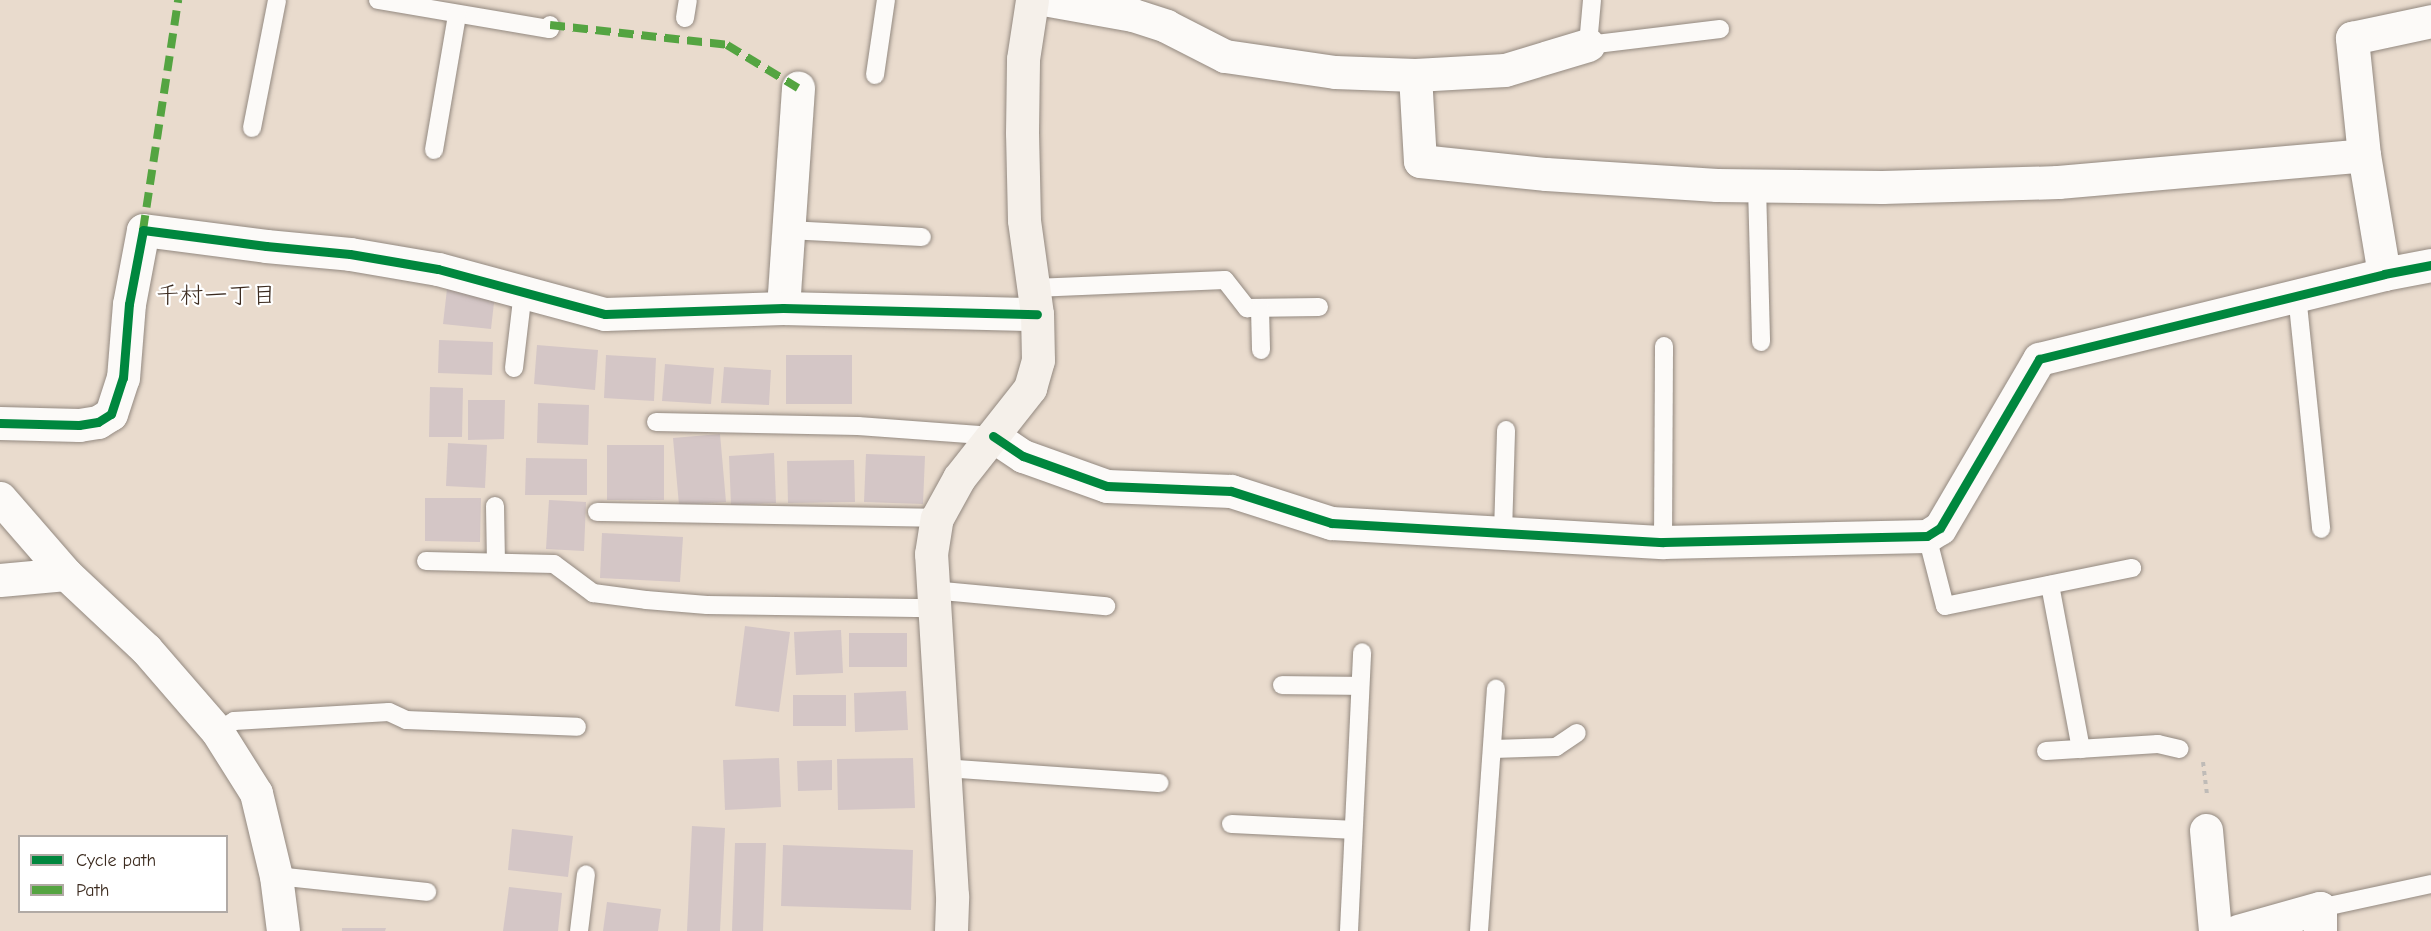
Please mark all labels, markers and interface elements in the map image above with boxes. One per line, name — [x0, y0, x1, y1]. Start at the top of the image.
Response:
district label: 千村一丁目 — [156, 282, 276, 310]
legend — [18, 835, 228, 913]
text: Cycle path — [76, 850, 156, 871]
text: Path — [76, 880, 109, 901]

